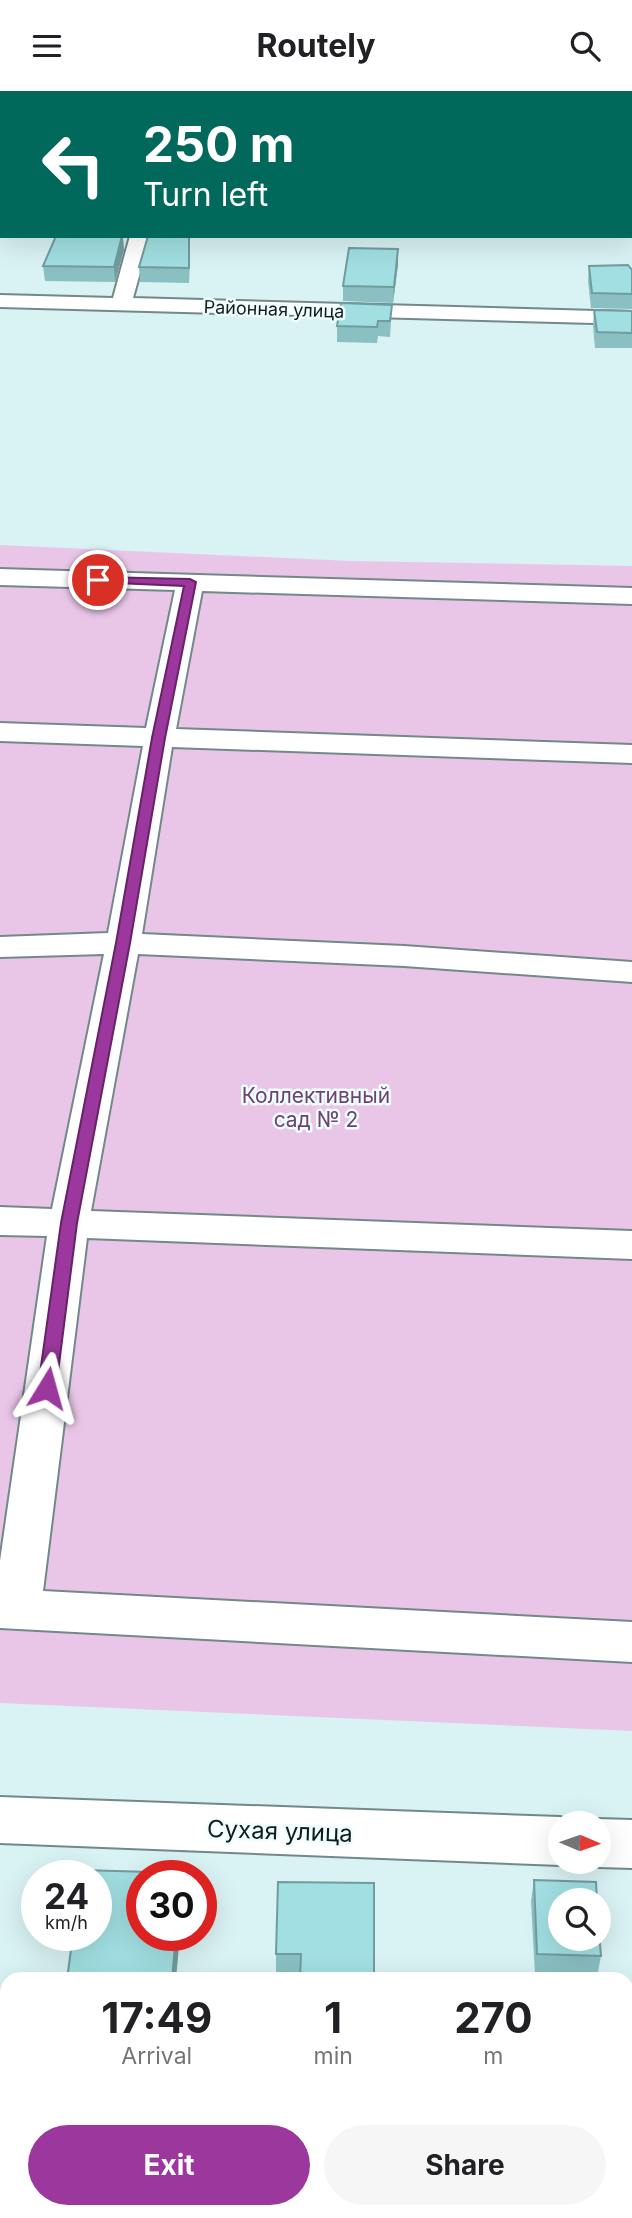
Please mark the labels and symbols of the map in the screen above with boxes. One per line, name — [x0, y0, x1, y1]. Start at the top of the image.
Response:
street label: Районная улица — [203, 296, 345, 322]
pin — [68, 550, 128, 610]
park label: Коллективный сад № 2 — [242, 1083, 390, 1132]
position arrow — [10, 1351, 84, 1425]
north arrow — [548, 1811, 611, 1874]
street label: Сухая улица — [207, 1814, 353, 1848]
speed limit sign: 30 — [126, 1860, 217, 1951]

